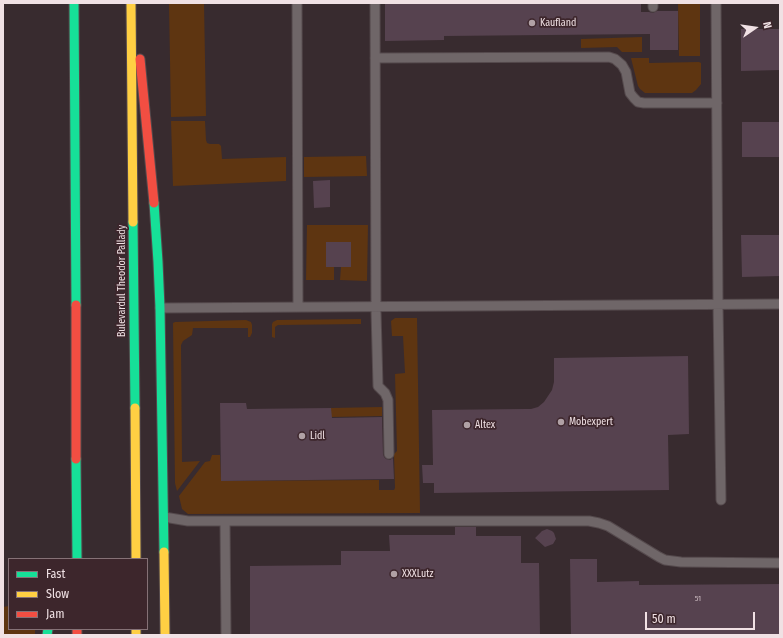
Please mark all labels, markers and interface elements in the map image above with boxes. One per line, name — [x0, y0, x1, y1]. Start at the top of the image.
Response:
north arrow — [735, 8, 775, 48]
place label: Kaufland — [540, 17, 576, 29]
marker: Kaufland — [527, 18, 537, 28]
text: N — [760, 21, 774, 30]
street label: Bulevardul Theodor Pallady — [116, 225, 128, 337]
place label: Mobexpert — [569, 416, 613, 428]
marker: Mobexpert — [556, 417, 566, 427]
place label: Altex — [475, 419, 495, 431]
marker: Altex — [462, 420, 472, 430]
place label: Lidl — [310, 430, 325, 442]
marker: Lidl — [297, 431, 307, 441]
legend — [8, 558, 148, 630]
text: Fast — [46, 567, 65, 581]
place label: XXXLutz — [402, 568, 433, 580]
marker: XXXLutz — [389, 569, 399, 579]
text: Slow — [46, 587, 69, 601]
house number: 51 — [695, 594, 701, 604]
scale bar — [647, 604, 757, 630]
text: Jam — [46, 607, 64, 621]
text: 50 m — [652, 612, 676, 626]

